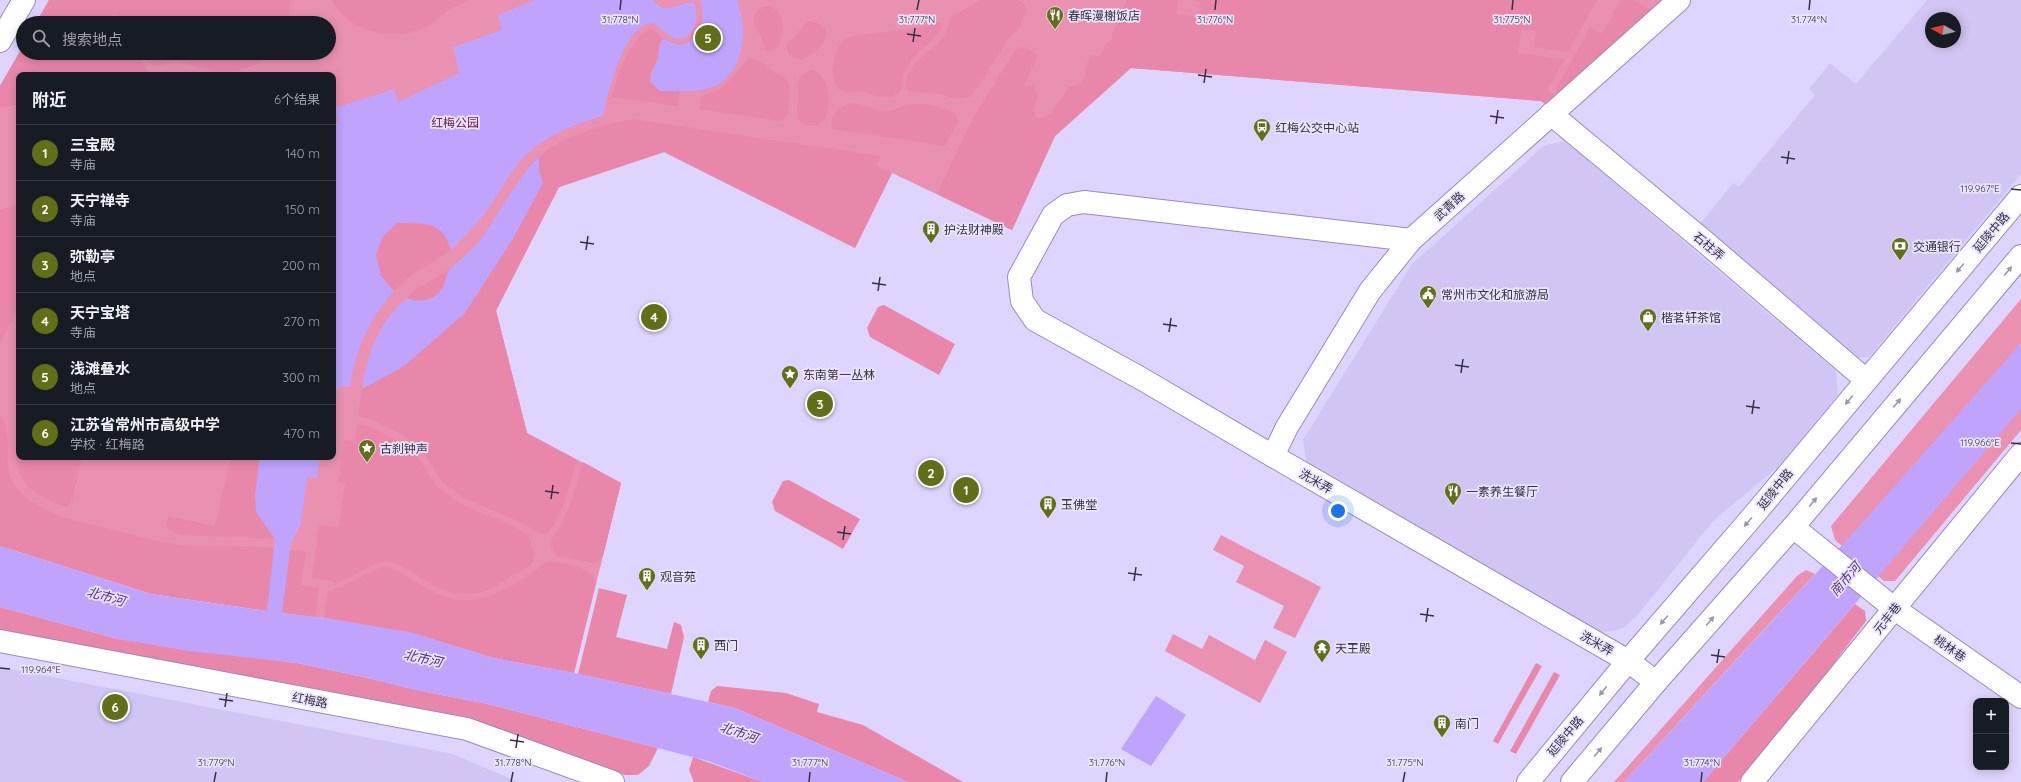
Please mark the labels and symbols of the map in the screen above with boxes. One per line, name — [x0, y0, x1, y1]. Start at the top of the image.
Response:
restaurant icon: 春晖漫榭饭店 — [1045, 5, 1065, 30]
place label: 春晖漫榭饭店 — [1068, 8, 1140, 23]
north arrow — [1925, 12, 1961, 48]
text: 31.778°N — [601, 13, 639, 26]
text: 31.777°N — [899, 13, 935, 26]
text: 31.776°N — [1197, 13, 1233, 26]
text: 31.775°N — [1493, 13, 1531, 26]
text: 31.774°N — [1791, 13, 1827, 26]
pin: 5 — [695, 23, 721, 53]
park label: 红梅公园 — [431, 115, 479, 130]
bus stop icon: 红梅公交中心站 — [1252, 117, 1272, 142]
place label: 红梅公交中心站 — [1275, 120, 1359, 135]
text: 119.967°E — [1960, 182, 2000, 195]
street label: 武青路 — [1431, 188, 1467, 224]
street label: 延陵中路 — [1970, 209, 2012, 255]
building icon: 护法财神殿 — [921, 219, 941, 244]
place label: 护法财神殿 — [944, 222, 1004, 237]
street label: 石柱弄 — [1690, 229, 1728, 263]
bank icon: 交通银行 — [1890, 236, 1910, 261]
place label: 交通银行 — [1913, 239, 1961, 254]
one-way arrow — [1955, 263, 1964, 274]
one-way arrow — [2003, 266, 2012, 276]
public building icon: 常州市文化和旅游局 — [1418, 284, 1438, 309]
place label: 常州市文化和旅游局 — [1441, 287, 1549, 302]
pin: 4 — [641, 302, 667, 332]
shop icon: 楷茗轩茶馆 — [1638, 307, 1658, 332]
place label: 楷茗轩茶馆 — [1661, 310, 1721, 325]
place icon: 东南第一丛林 — [780, 364, 800, 389]
place label: 东南第一丛林 — [803, 367, 875, 382]
pin: 3 — [807, 389, 833, 419]
one-way arrow — [1844, 395, 1853, 405]
one-way arrow — [1893, 397, 1902, 408]
text: 119.966°E — [1960, 436, 2000, 449]
place icon: 古刹钟声 — [357, 438, 377, 463]
place label: 古刹钟声 — [380, 441, 428, 456]
pin: 2 — [918, 458, 944, 488]
street label: 洗米弄 — [1297, 466, 1335, 496]
street label: 延陵中路 — [1754, 466, 1796, 512]
pin: 1 — [953, 475, 979, 505]
restaurant icon: 一素养生餐厅 — [1443, 481, 1463, 506]
place label: 一素养生餐厅 — [1466, 484, 1538, 499]
building icon: 玉佛堂 — [1038, 494, 1058, 519]
place label: 玉佛堂 — [1061, 497, 1097, 512]
one-way arrow — [1809, 497, 1818, 507]
your location — [1328, 501, 1348, 521]
one-way arrow — [1744, 516, 1753, 527]
water label: 南市河 — [1826, 557, 1866, 599]
building icon: 观音苑 — [637, 566, 657, 591]
place label: 观音苑 — [660, 569, 696, 584]
water label: 北市河 — [85, 583, 130, 610]
street label: 元丰巷 — [1870, 599, 1904, 637]
one-way arrow — [1659, 615, 1668, 626]
one-way arrow — [1705, 616, 1714, 627]
street label: 洗米弄 — [1578, 628, 1616, 658]
street label: 桃林巷 — [1931, 632, 1969, 664]
building icon: 西门 — [691, 635, 711, 660]
place label: 西门 — [714, 638, 738, 653]
temple icon: 天王殿 — [1312, 638, 1332, 663]
place label: 天王殿 — [1335, 641, 1371, 656]
water label: 北市河 — [402, 646, 447, 671]
text: 119.964°E — [21, 663, 61, 676]
one-way arrow — [1599, 685, 1608, 696]
street label: 红梅路 — [291, 689, 329, 711]
pin: 6 — [102, 692, 128, 722]
building icon: 南门 — [1432, 713, 1452, 738]
street label: 延陵中路 — [1544, 713, 1586, 759]
place label: 南门 — [1455, 716, 1479, 731]
water label: 北市河 — [718, 718, 763, 747]
one-way arrow — [1593, 747, 1602, 758]
text: 31.779°N — [197, 756, 235, 769]
text: 31.778°N — [494, 756, 532, 769]
text: 31.777°N — [792, 756, 828, 769]
text: 31.776°N — [1089, 756, 1125, 769]
text: 31.775°N — [1386, 756, 1424, 769]
text: 31.774°N — [1684, 756, 1720, 769]

